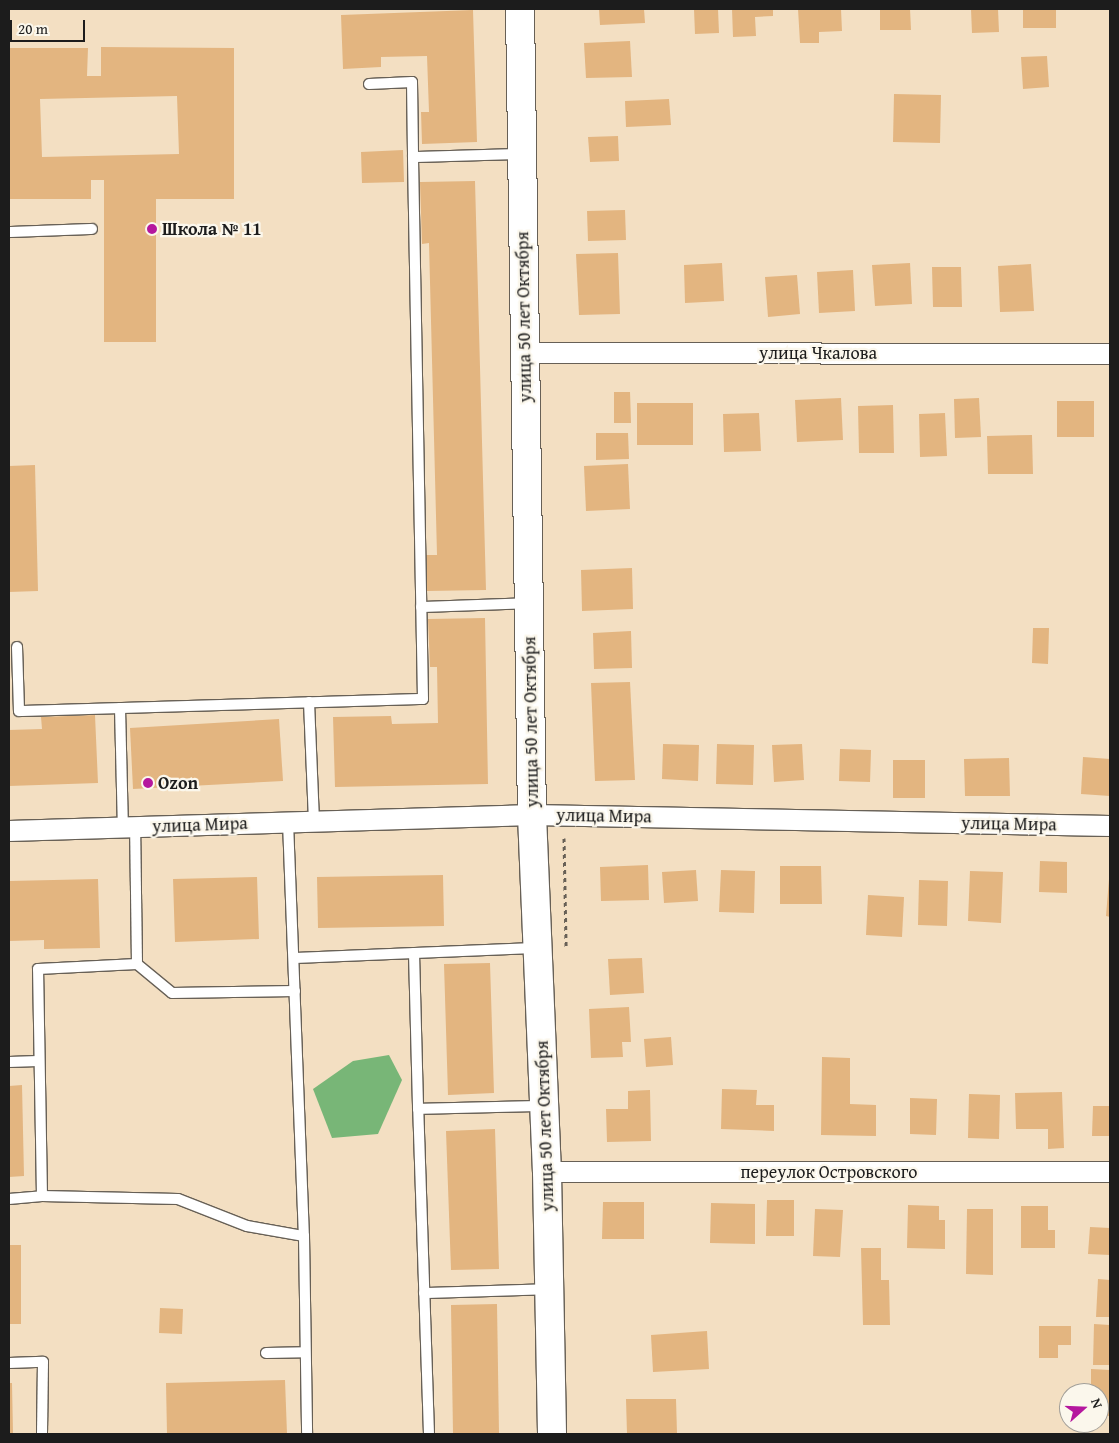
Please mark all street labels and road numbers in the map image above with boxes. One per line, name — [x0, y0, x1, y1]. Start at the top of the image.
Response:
street label: улица 50 лет Октября — [512, 231, 536, 403]
street label: улица Чкалова — [759, 342, 877, 364]
street label: улица 50 лет Октября — [519, 636, 543, 808]
street label: улица Мира — [556, 804, 652, 828]
street label: улица Мира — [961, 812, 1057, 836]
street label: улица Мира — [152, 813, 248, 837]
street label: улица 50 лет Октября — [531, 1040, 559, 1212]
street label: переулок Островского — [740, 1161, 918, 1183]

